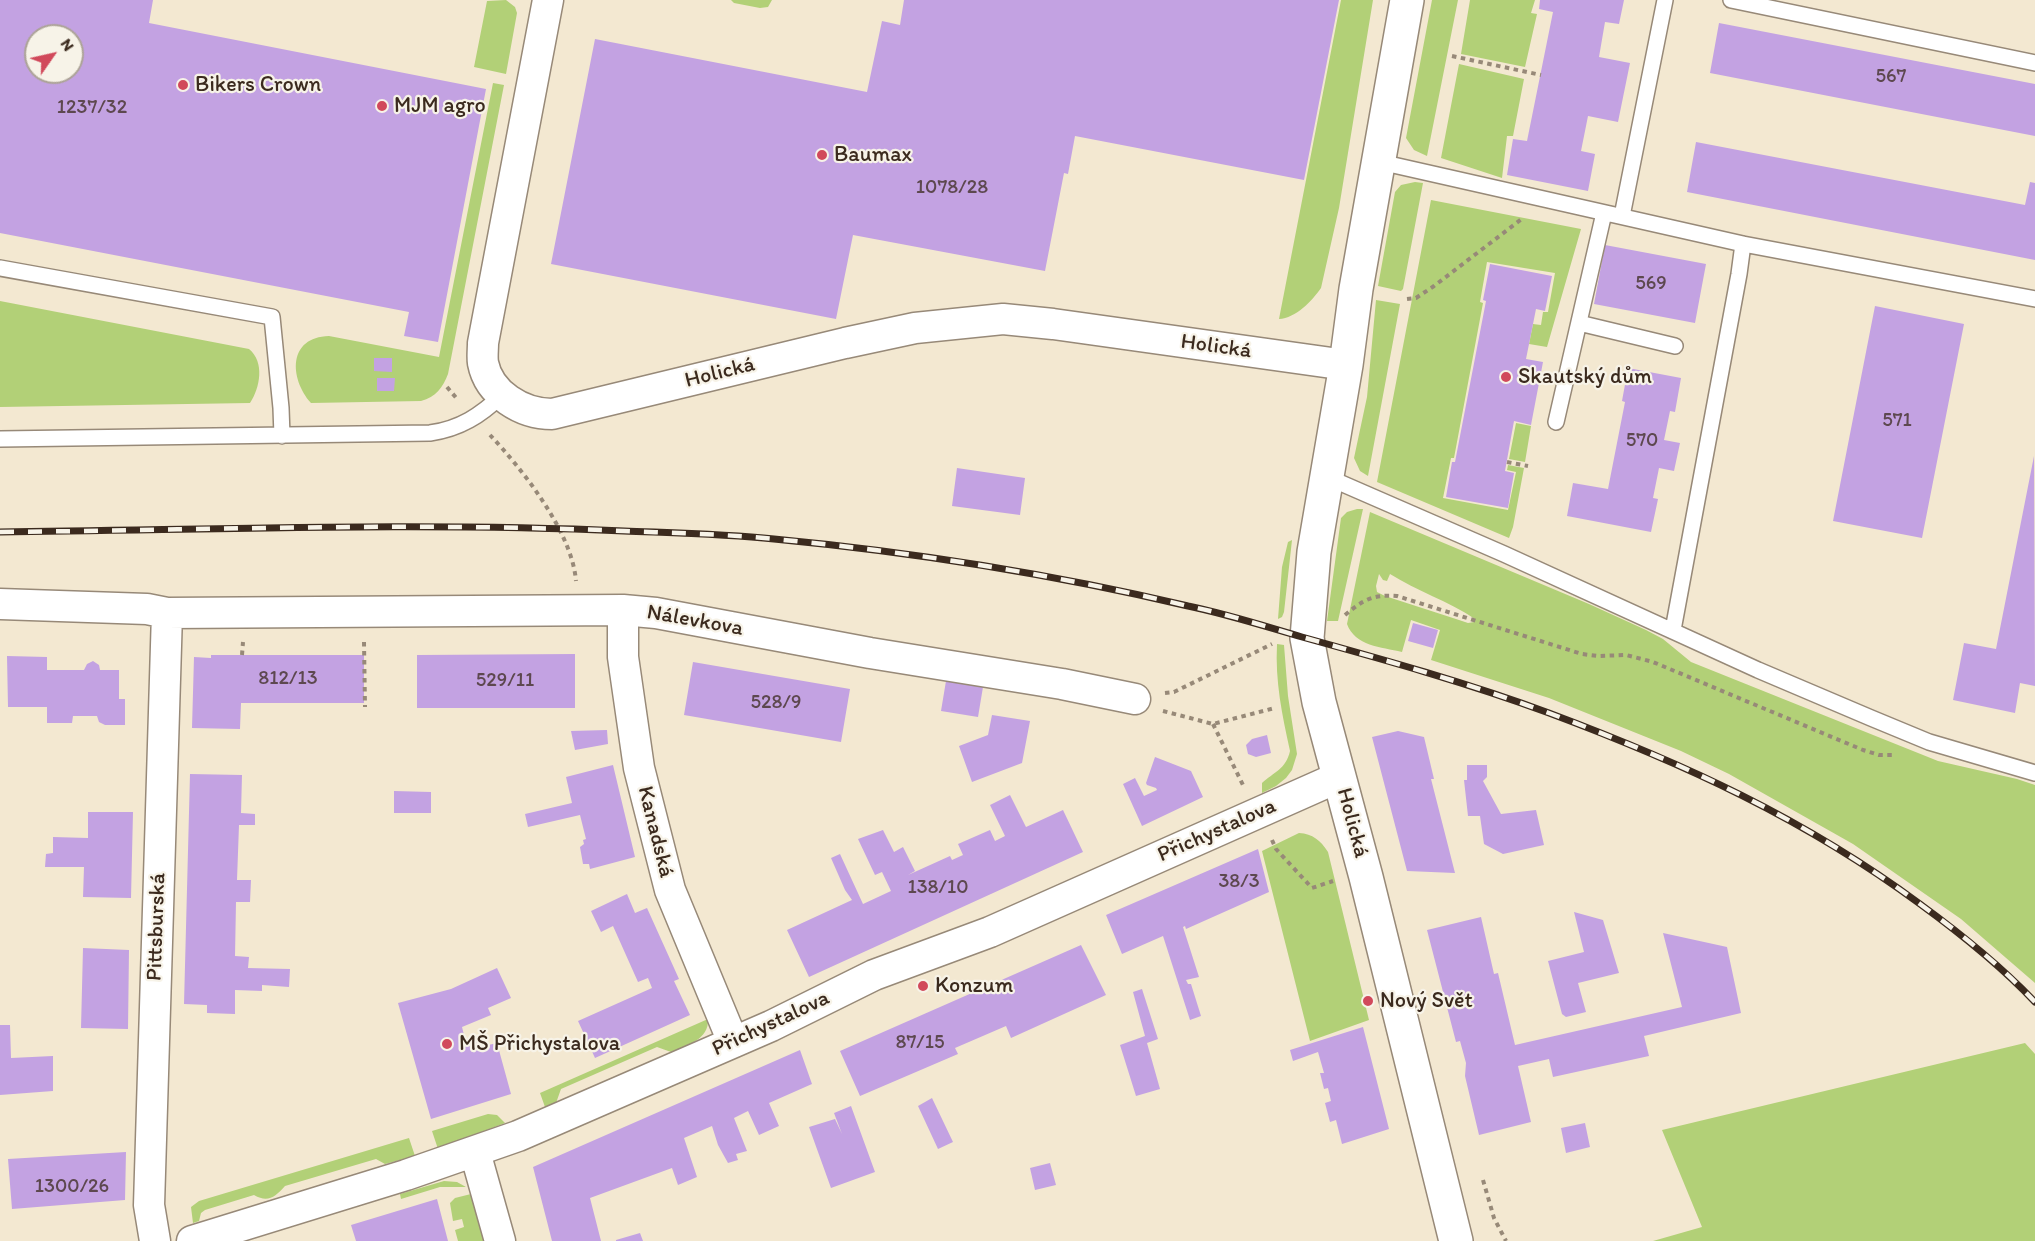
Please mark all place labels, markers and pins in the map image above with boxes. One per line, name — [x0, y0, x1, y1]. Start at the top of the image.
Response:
place label: Bikers Crown — [195, 72, 321, 98]
marker: Bikers Crown — [176, 78, 190, 92]
place label: MJM agro — [394, 93, 486, 119]
marker: MJM agro — [375, 99, 389, 113]
place label: Baumax — [834, 142, 912, 168]
marker: Baumax — [815, 148, 829, 162]
place label: Skautský dům — [1518, 364, 1652, 390]
marker: Skautský dům — [1499, 370, 1513, 384]
place label: Konzum — [935, 973, 1013, 999]
marker: Konzum — [916, 979, 930, 993]
place label: Nový Svět — [1380, 988, 1473, 1014]
marker: Nový Svět — [1361, 994, 1375, 1008]
place label: MŠ Přichystalova — [459, 1031, 620, 1057]
marker: MŠ Přichystalova — [440, 1037, 454, 1051]

